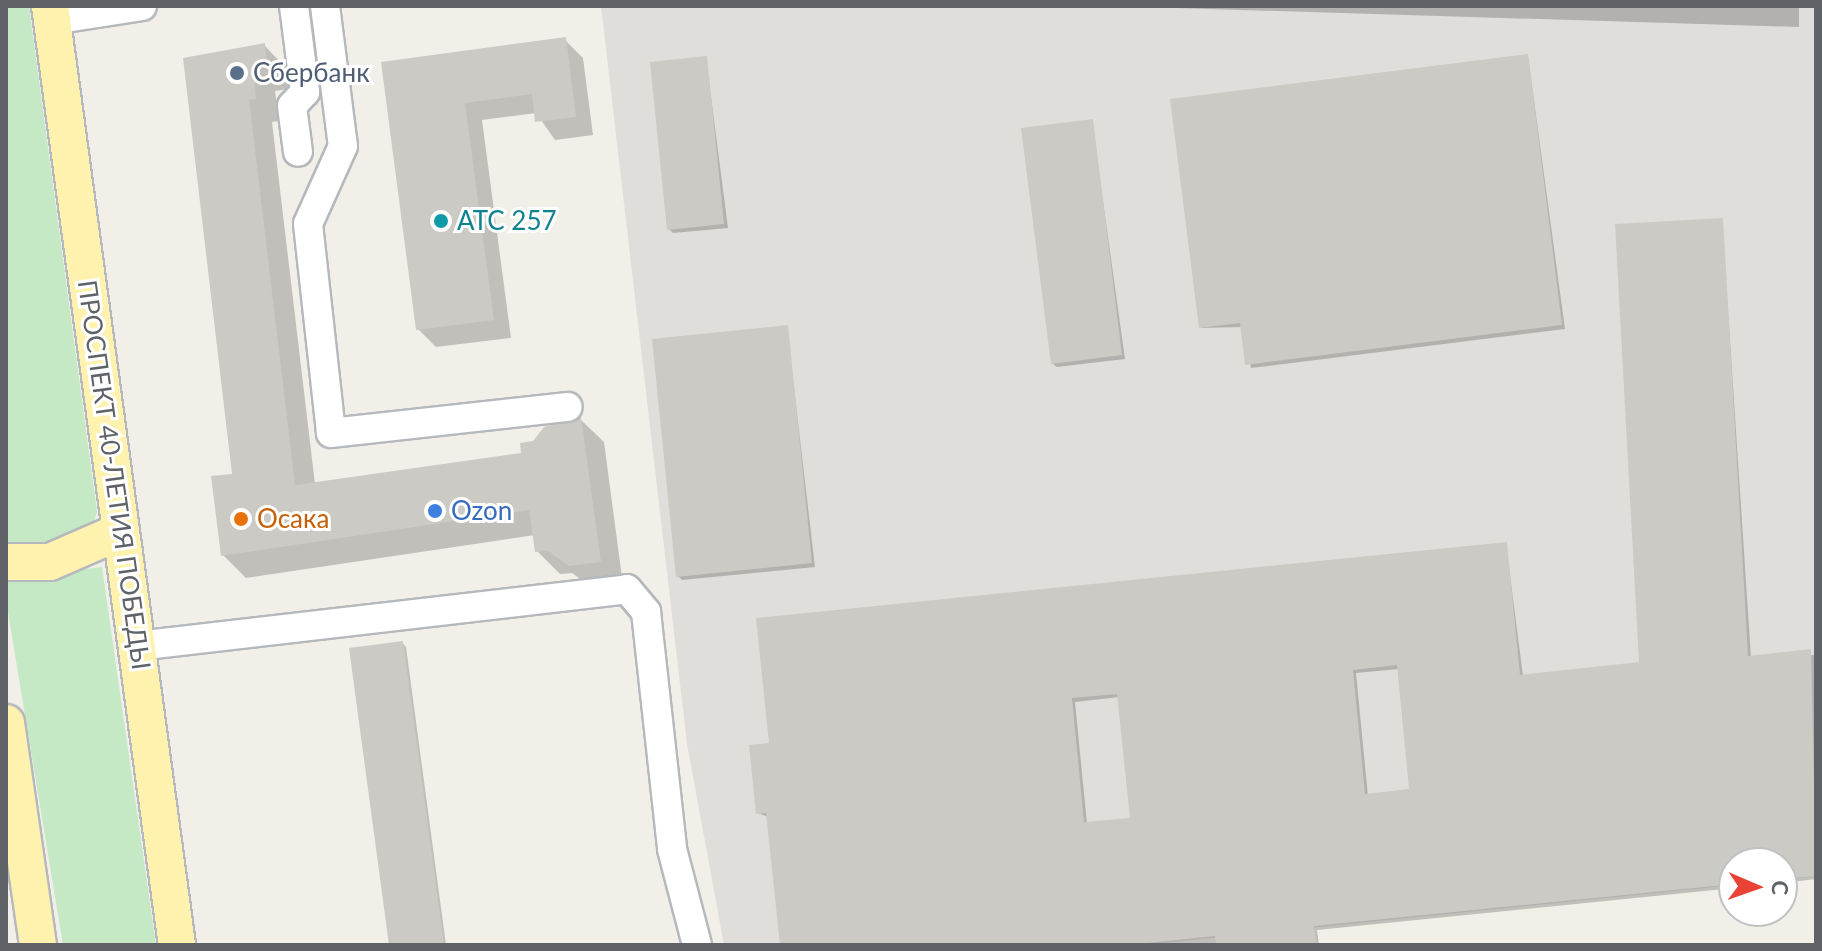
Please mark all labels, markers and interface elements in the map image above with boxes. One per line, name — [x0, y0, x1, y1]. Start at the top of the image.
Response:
place label: Сбербанк — [253, 57, 370, 89]
marker: Сбербанк — [228, 64, 246, 82]
place label: АТС 257 — [457, 205, 557, 237]
marker: АТС 257 — [432, 212, 450, 230]
street label: ПРОСПЕКТ 40-ЛЕТИЯ ПОБЕДЫ — [71, 278, 157, 672]
place label: Ozon — [451, 495, 512, 527]
marker: Ozon — [426, 502, 444, 520]
place label: Осака — [257, 503, 329, 535]
marker: Осака — [232, 510, 250, 528]
north arrow — [1718, 847, 1798, 927]
text: С — [1767, 880, 1794, 896]

